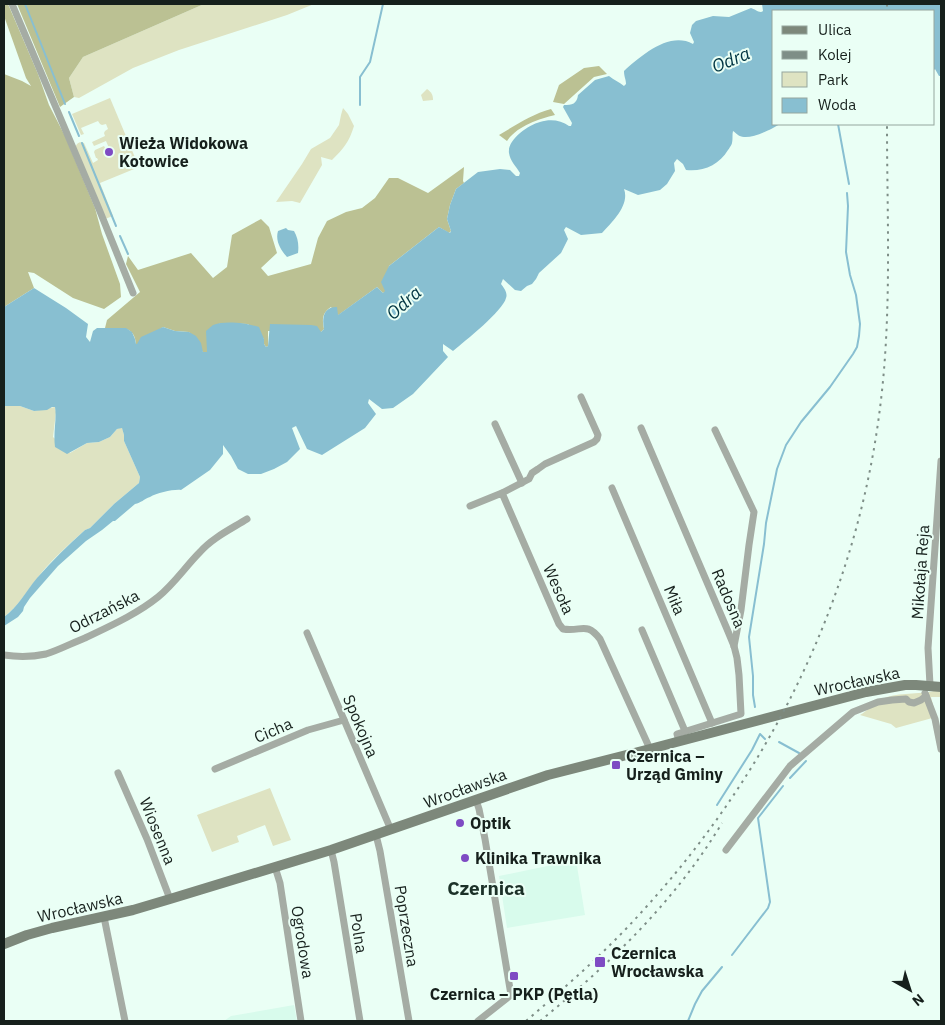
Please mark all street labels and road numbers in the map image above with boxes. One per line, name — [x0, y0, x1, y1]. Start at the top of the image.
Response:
street label: Mikołaja Reja — [907, 524, 933, 620]
street label: Wesoła — [539, 561, 579, 617]
street label: Radosna — [708, 565, 751, 631]
street label: Miła — [660, 582, 690, 618]
street label: Odrzańska — [65, 585, 143, 637]
street label: Wrocławska — [812, 662, 902, 700]
street label: Spokojna — [339, 692, 383, 761]
street label: Cicha — [251, 713, 296, 747]
street label: Wrocławska — [421, 764, 510, 812]
street label: Wiosenna — [136, 795, 181, 868]
street label: Poprzeczna — [391, 884, 423, 969]
street label: Wrocławska — [35, 887, 125, 927]
street label: Ogrodowa — [287, 904, 319, 980]
street label: Polna — [346, 912, 372, 955]

